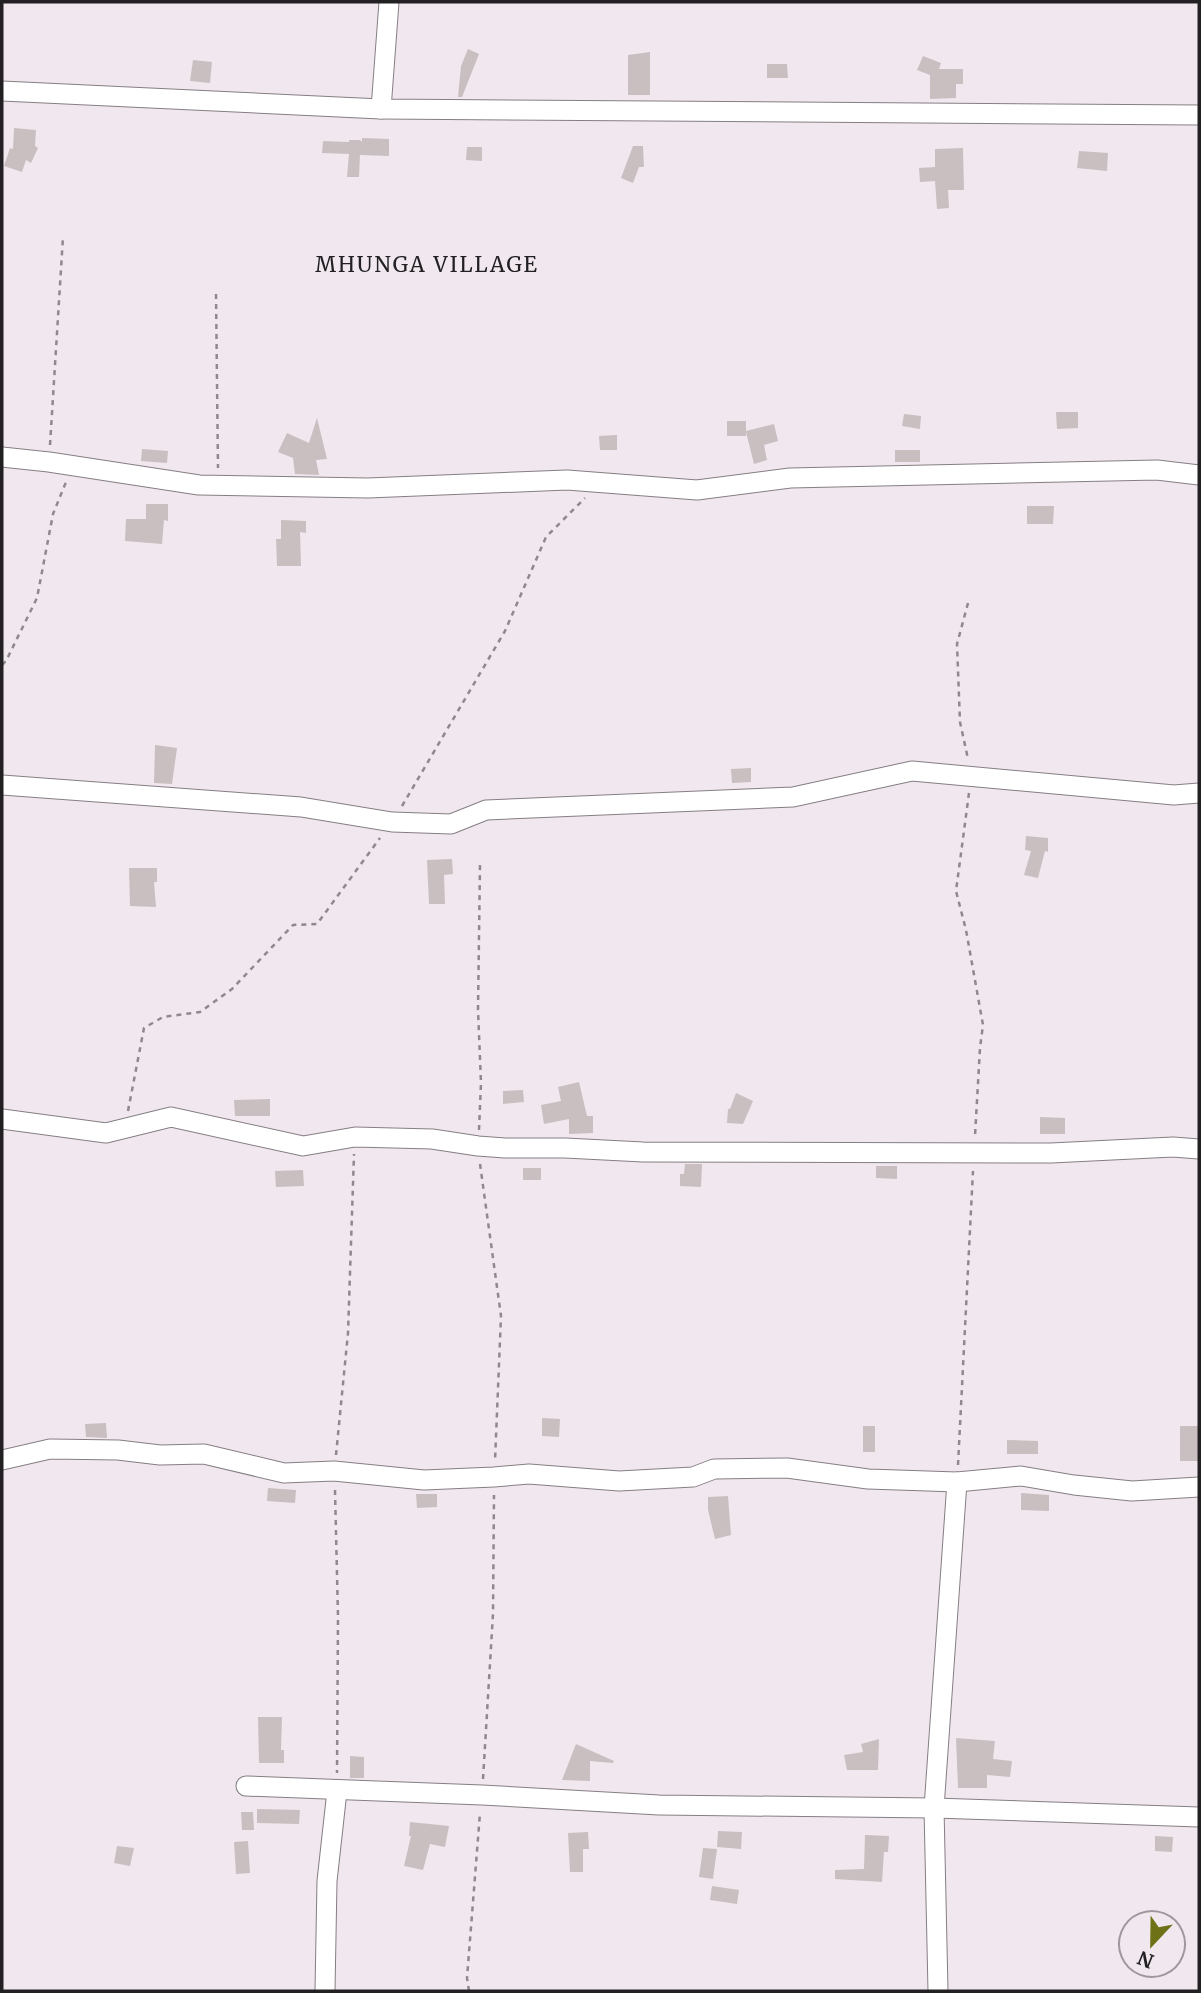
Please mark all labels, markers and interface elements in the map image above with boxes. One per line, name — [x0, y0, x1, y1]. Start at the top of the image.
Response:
district label: MHUNGA VILLAGE — [315, 251, 539, 278]
north arrow — [1117, 1909, 1187, 1979]
text: N — [1134, 1946, 1157, 1974]

